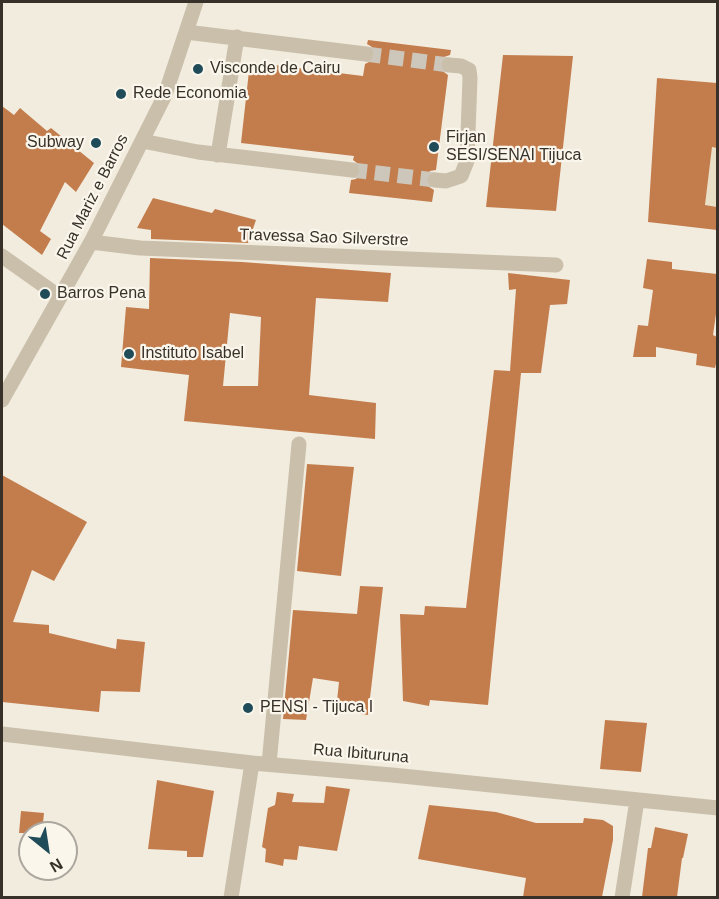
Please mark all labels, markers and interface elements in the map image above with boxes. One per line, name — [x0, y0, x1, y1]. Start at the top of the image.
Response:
place label: Visconde de Cairu — [210, 59, 340, 79]
marker: Visconde de Cairu — [191, 62, 205, 76]
place label: Rede Economia — [133, 84, 247, 104]
marker: Rede Economia — [114, 87, 128, 101]
place label: Firjan SESI/SENAI Tijuca — [446, 128, 581, 166]
street label: Rua Mariz e Barros — [53, 131, 133, 263]
place label: Subway — [27, 133, 84, 153]
marker: Subway — [89, 136, 103, 150]
marker: Firjan SESI/SENAI Tijuca — [427, 140, 441, 154]
street label: Travessa Sao Silverstre — [239, 225, 409, 251]
place label: Barros Pena — [57, 284, 146, 304]
marker: Barros Pena — [38, 287, 52, 301]
place label: Instituto Isabel — [141, 344, 244, 364]
marker: Instituto Isabel — [122, 347, 136, 361]
place label: PENSI - Tijuca I — [260, 698, 373, 718]
marker: PENSI - Tijuca I — [241, 701, 255, 715]
street label: Rua Ibituruna — [312, 740, 410, 768]
north arrow — [18, 821, 78, 881]
text: N — [47, 855, 66, 876]

